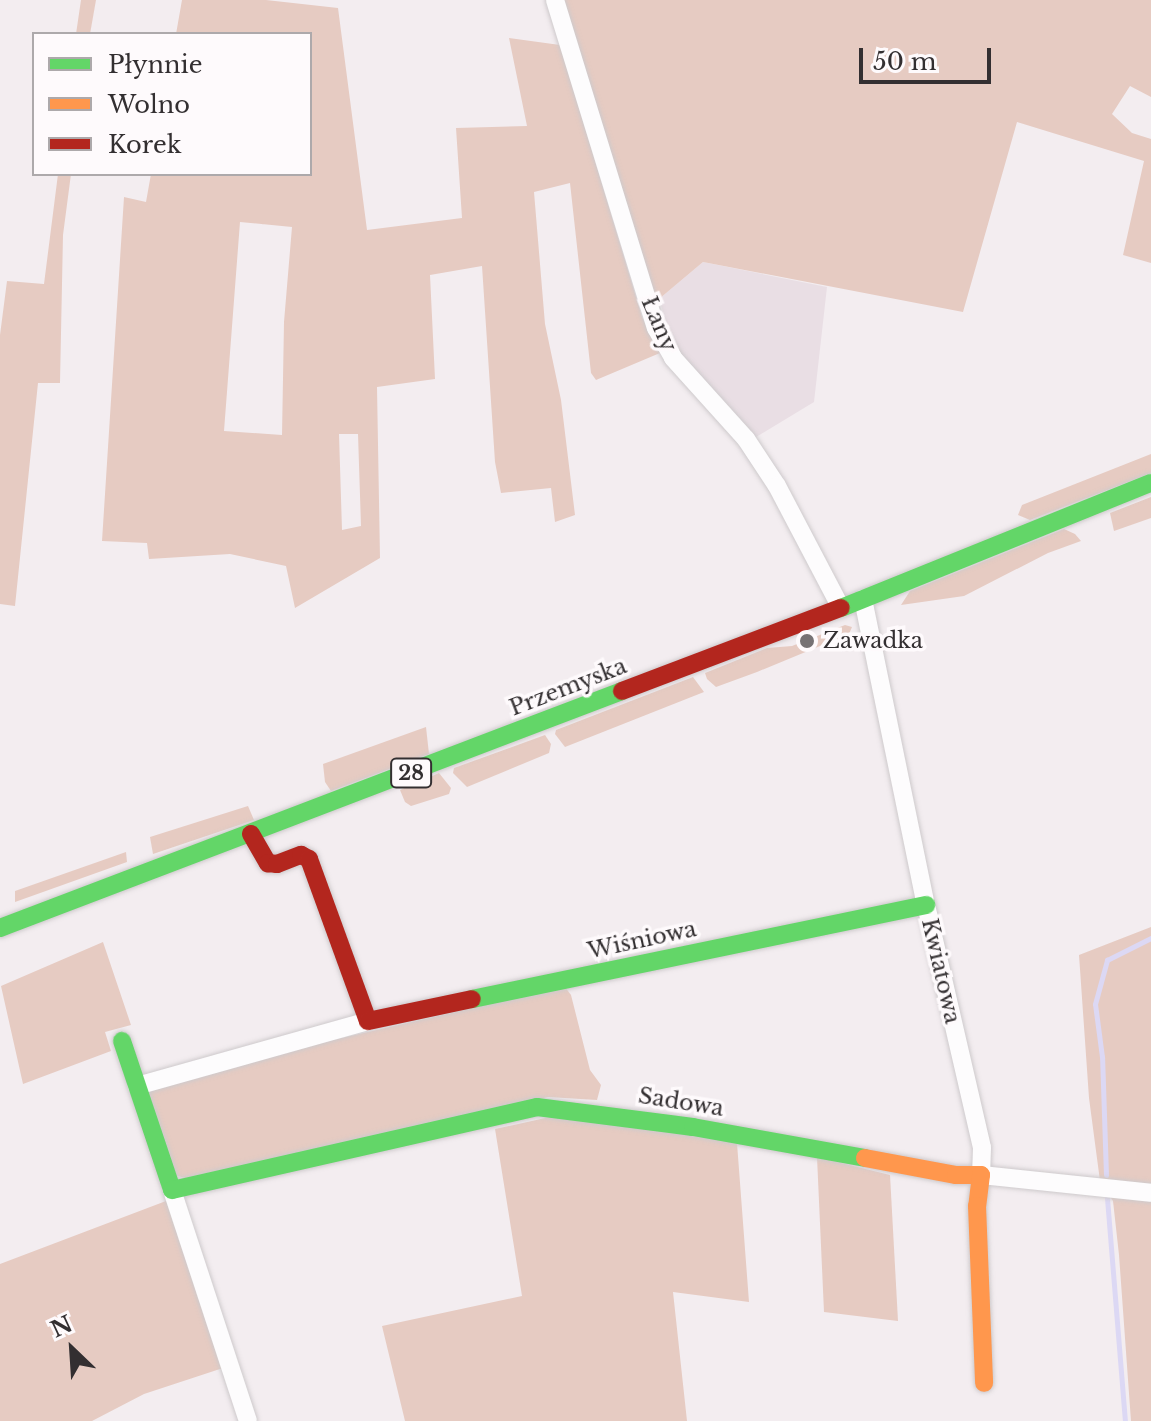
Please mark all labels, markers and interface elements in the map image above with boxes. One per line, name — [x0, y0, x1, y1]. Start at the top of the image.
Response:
legend — [32, 32, 312, 176]
scale bar — [863, 32, 995, 82]
text: 50 m — [873, 47, 936, 76]
text: Płynnie — [108, 50, 203, 79]
text: Wolno — [108, 90, 190, 119]
text: Korek — [108, 130, 181, 159]
street label: Łany — [636, 293, 682, 355]
place label: Zawadka — [823, 628, 923, 654]
marker: Zawadka — [798, 632, 816, 650]
street label: Przemyska — [506, 653, 630, 721]
road number: 28 — [389, 757, 433, 789]
street label: Wiśniowa — [585, 916, 699, 964]
street label: Kwiatowa — [916, 916, 966, 1026]
street label: Sadowa — [637, 1082, 725, 1122]
north arrow — [32, 1309, 112, 1389]
text: N — [47, 1310, 77, 1343]

